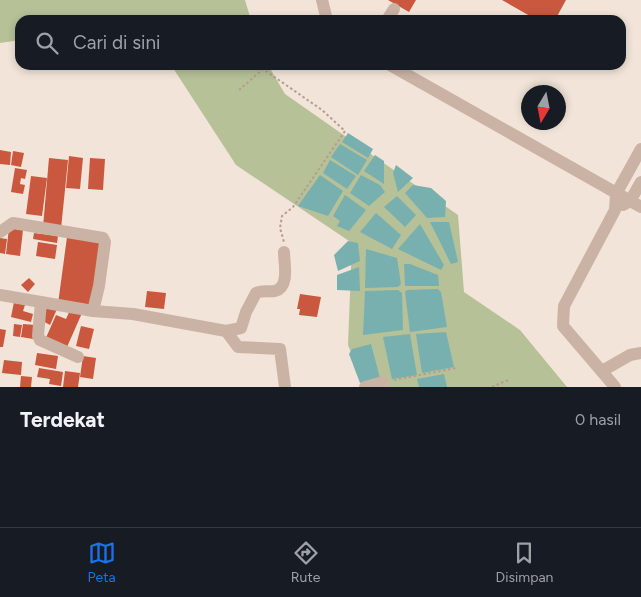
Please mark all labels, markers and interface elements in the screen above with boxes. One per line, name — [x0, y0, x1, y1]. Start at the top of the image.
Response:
search box — [15, 15, 626, 70]
icon: search — [33, 29, 61, 57]
text: Cari di sini — [73, 31, 160, 54]
north arrow — [521, 85, 566, 130]
text: Terdekat — [20, 407, 105, 432]
text: 0 hasil — [575, 410, 621, 429]
tab: Peta — [88, 539, 116, 586]
tab: Rute — [291, 539, 320, 586]
tab: Disimpan — [496, 539, 553, 586]

